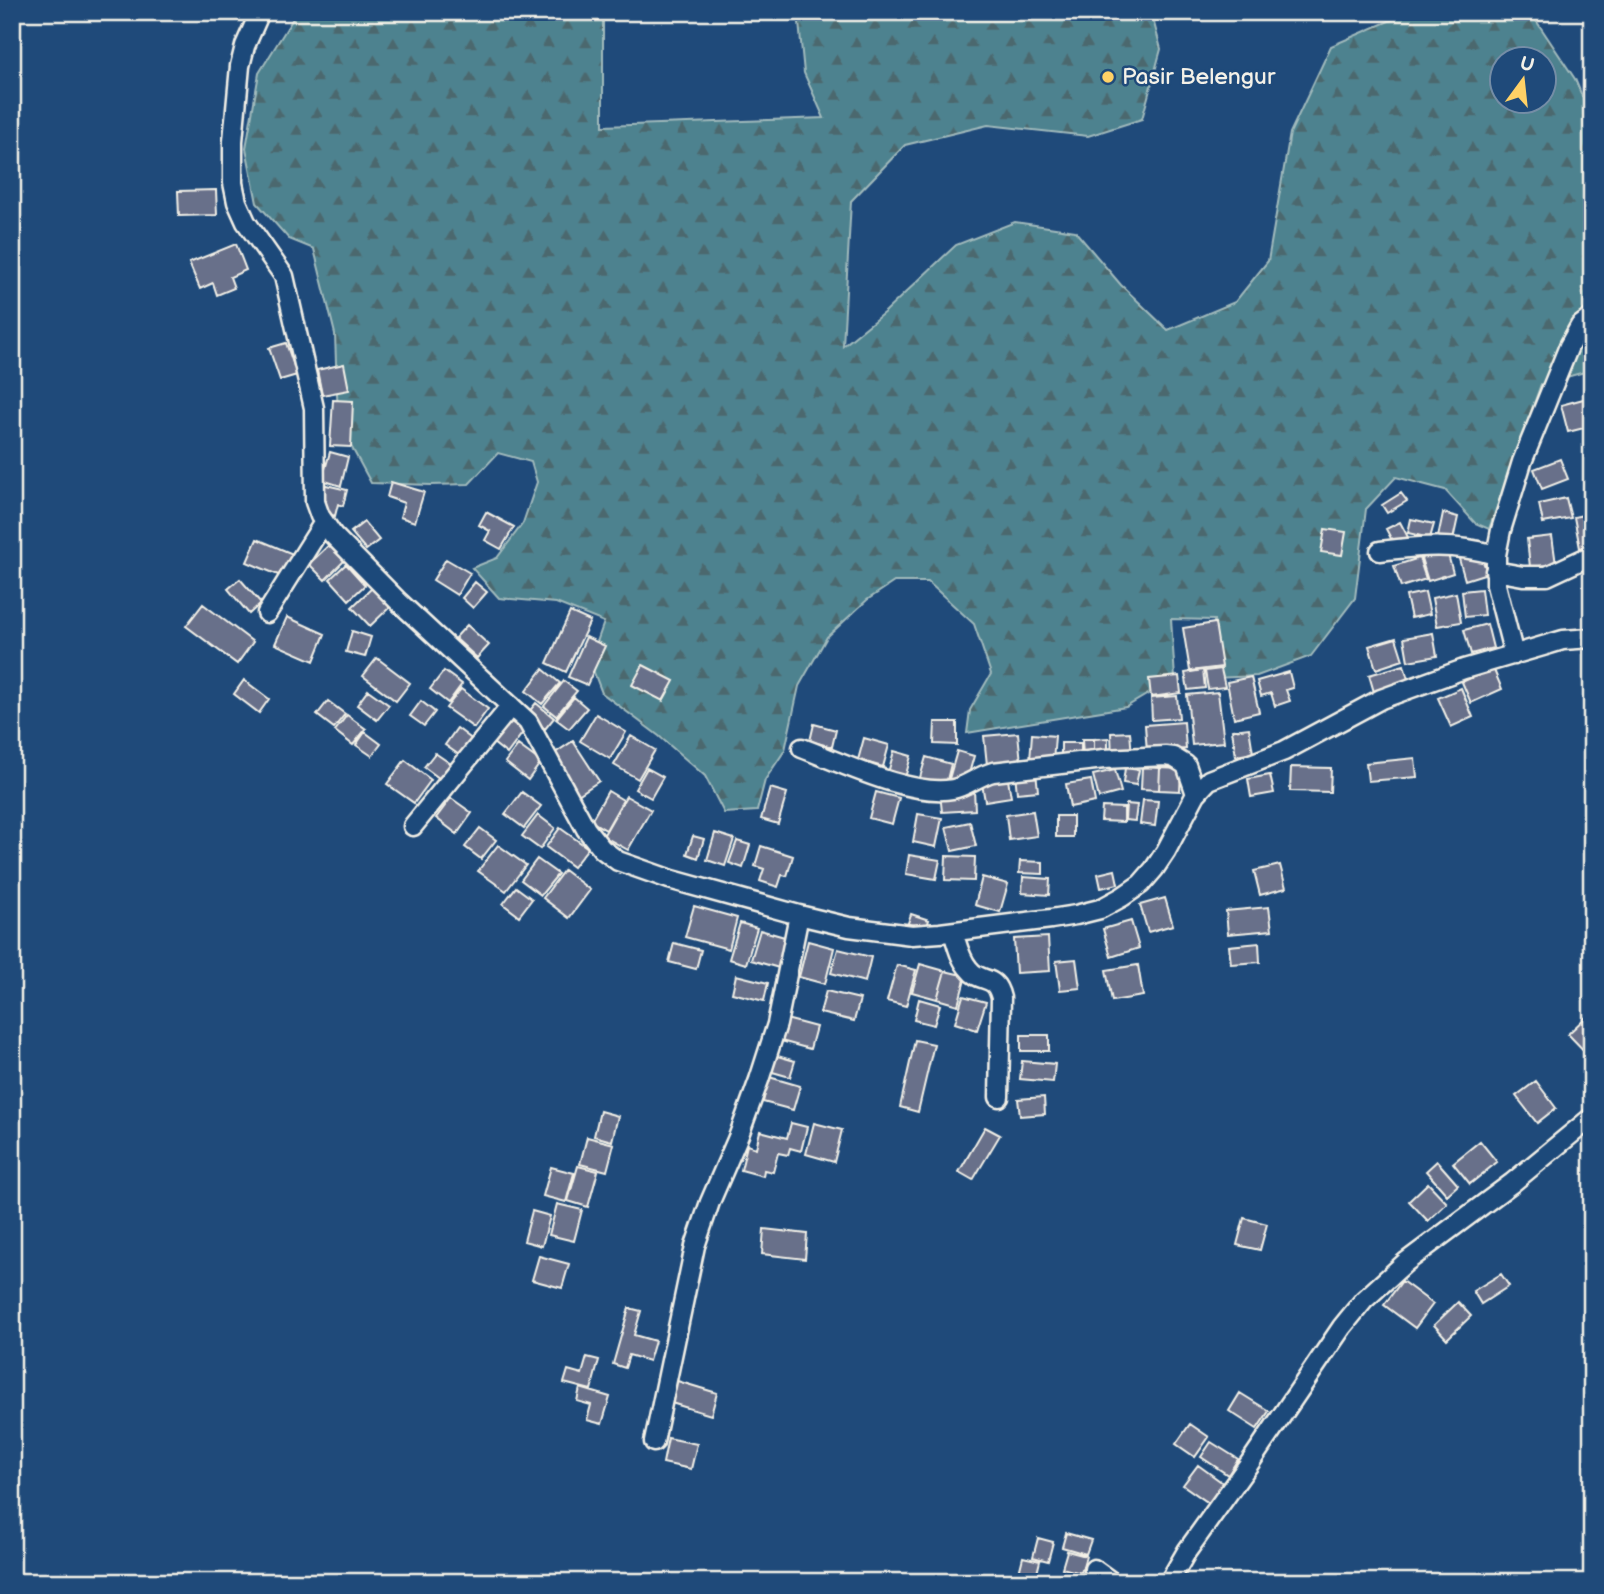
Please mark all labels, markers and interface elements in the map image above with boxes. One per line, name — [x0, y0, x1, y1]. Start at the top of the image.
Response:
north arrow — [1488, 46, 1558, 116]
text: U — [1518, 52, 1537, 78]
place label: Pasir Belengur — [1122, 63, 1276, 91]
marker: Pasir Belengur — [1100, 69, 1116, 85]

